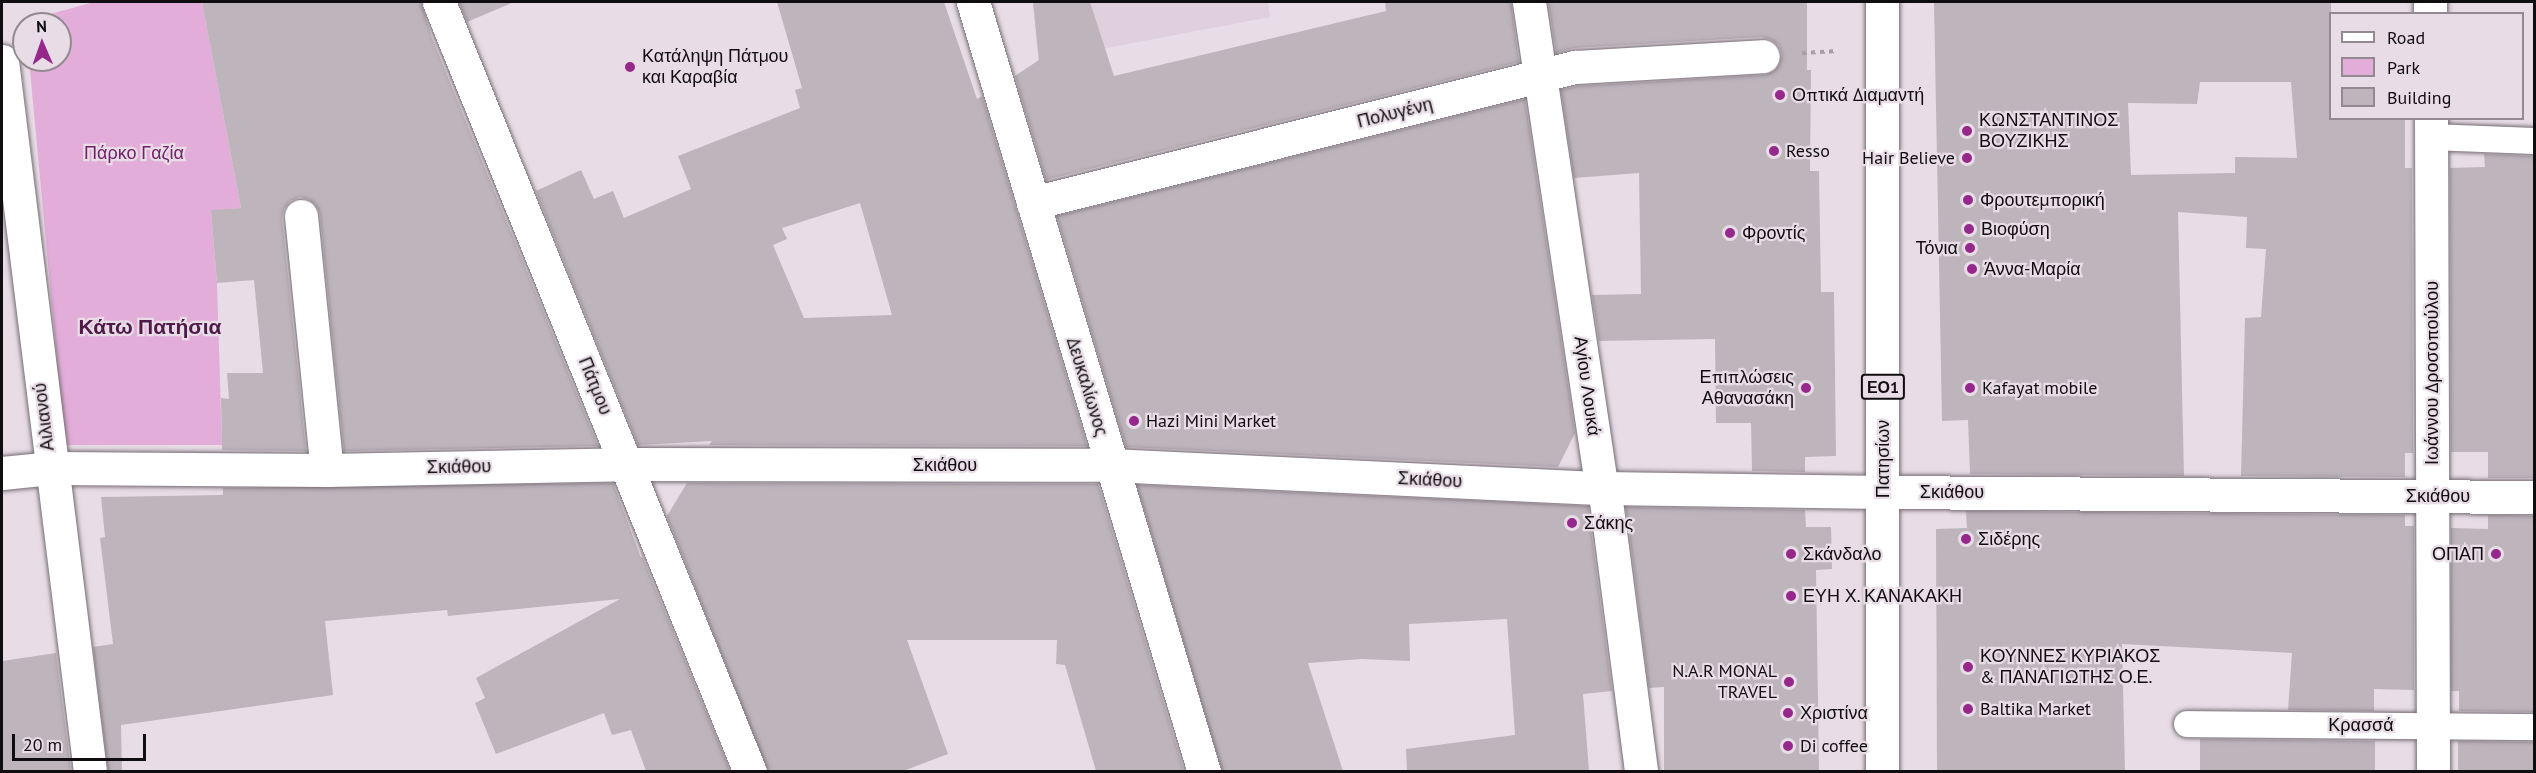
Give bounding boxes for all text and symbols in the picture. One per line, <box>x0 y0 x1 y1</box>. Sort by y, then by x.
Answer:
north arrow <box>12 12 72 72</box>
legend <box>2329 12 2524 120</box>
text: N <box>36 16 47 36</box>
text: Road <box>2387 26 2425 49</box>
place label: Κατάληψη Πάτμου και Καραβία <box>642 46 788 88</box>
text: Park <box>2387 56 2420 79</box>
marker: Κατάληψη Πάτμου και Καραβία <box>623 60 637 74</box>
place label: Οπτικά Διαμαντή <box>1792 84 1924 106</box>
text: Building <box>2387 86 2451 109</box>
marker: Οπτικά Διαμαντή <box>1773 88 1787 102</box>
street label: Πολυγένη <box>1355 93 1435 133</box>
place label: ΚΩΝΣΤΑΝΤΙΝΟΣ ΒΟΥΖΙΚΗΣ <box>1979 110 2118 152</box>
marker: ΚΩΝΣΤΑΝΤΙΝΟΣ ΒΟΥΖΙΚΗΣ <box>1960 124 1974 138</box>
place label: Resso <box>1786 140 1830 162</box>
park label: Πάρκο Γαζία <box>84 142 184 164</box>
marker: Resso <box>1767 144 1781 158</box>
place label: Hair Believe <box>1862 147 1955 169</box>
marker: Hair Believe <box>1960 151 1974 165</box>
place label: Φρουτεμπορική <box>1980 189 2105 211</box>
marker: Φρουτεμπορική <box>1961 193 1975 207</box>
place label: Βιοφύση <box>1981 218 2050 240</box>
place label: Φροντίς <box>1742 222 1805 244</box>
marker: Βιοφύση <box>1962 222 1976 236</box>
marker: Φροντίς <box>1723 226 1737 240</box>
place label: Τόνια <box>1916 237 1958 259</box>
marker: Τόνια <box>1963 241 1977 255</box>
place label: Άννα-Μαρία <box>1984 258 2081 280</box>
marker: Άννα-Μαρία <box>1965 262 1979 276</box>
street label: Ιωάννου Δροσοπούλου <box>2421 281 2443 465</box>
district label: Κάτω Πατήσια <box>79 314 221 340</box>
street label: Δευκαλίωνος <box>1062 335 1112 439</box>
street label: Αγίου Λουκά <box>1569 335 1605 437</box>
street label: Πάτμου <box>574 354 616 418</box>
place label: Επιπλώσεις Αθανασάκη <box>1700 367 1794 410</box>
road number: ΕΟ1 <box>1860 374 1906 400</box>
place label: Kafayat mobile <box>1982 377 2098 399</box>
marker: Επιπλώσεις Αθανασάκη <box>1799 381 1813 395</box>
marker: Kafayat mobile <box>1963 381 1977 395</box>
street label: Αιλιανού <box>29 382 59 452</box>
place label: Hazi Mini Market <box>1146 410 1276 432</box>
marker: Hazi Mini Market <box>1127 414 1141 428</box>
street label: Πατησίων <box>1872 420 1894 498</box>
street label: Σκιάθου <box>913 454 977 476</box>
street label: Σκιάθου <box>427 456 491 478</box>
street label: Σκιάθου <box>1397 468 1463 492</box>
street label: Σκιάθου <box>1920 481 1984 503</box>
street label: Σκιάθου <box>2406 485 2470 507</box>
place label: Σάκης <box>1584 512 1633 534</box>
marker: Σάκης <box>1565 516 1579 530</box>
place label: Σιδέρης <box>1978 528 2040 550</box>
marker: Σιδέρης <box>1959 532 1973 546</box>
place label: Σκάνδαλο <box>1803 543 1881 565</box>
place label: ΟΠΑΠ <box>2432 543 2484 565</box>
marker: Σκάνδαλο <box>1784 547 1798 561</box>
marker: ΟΠΑΠ <box>2489 547 2503 561</box>
place label: ΕΥΗ Χ. ΚΑΝΑΚΑΚΗ <box>1803 585 1964 607</box>
marker: ΕΥΗ Χ. ΚΑΝΑΚΑΚΗ <box>1784 589 1798 603</box>
place label: ΚΟΥΝΝΕΣ ΚΥΡΙΑΚΟΣ & ΠΑΝΑΓΙΩΤΗΣ Ο.Ε. <box>1980 646 2160 688</box>
marker: ΚΟΥΝΝΕΣ ΚΥΡΙΑΚΟΣ & ΠΑΝΑΓΙΩΤΗΣ Ο.Ε. <box>1961 660 1975 674</box>
place label: N.A.R MONAL TRAVEL <box>1672 661 1777 704</box>
marker: N.A.R MONAL TRAVEL <box>1782 675 1796 689</box>
place label: Baltika Market <box>1980 698 2091 720</box>
place label: Χριστίνα <box>1800 702 1868 724</box>
marker: Baltika Market <box>1961 702 1975 716</box>
marker: Χριστίνα <box>1781 706 1795 720</box>
street label: Κρασσά <box>2328 714 2394 736</box>
scale bar <box>15 722 148 760</box>
text: 20 m <box>23 733 62 756</box>
place label: Di coffee <box>1800 735 1868 757</box>
marker: Di coffee <box>1781 739 1795 753</box>

